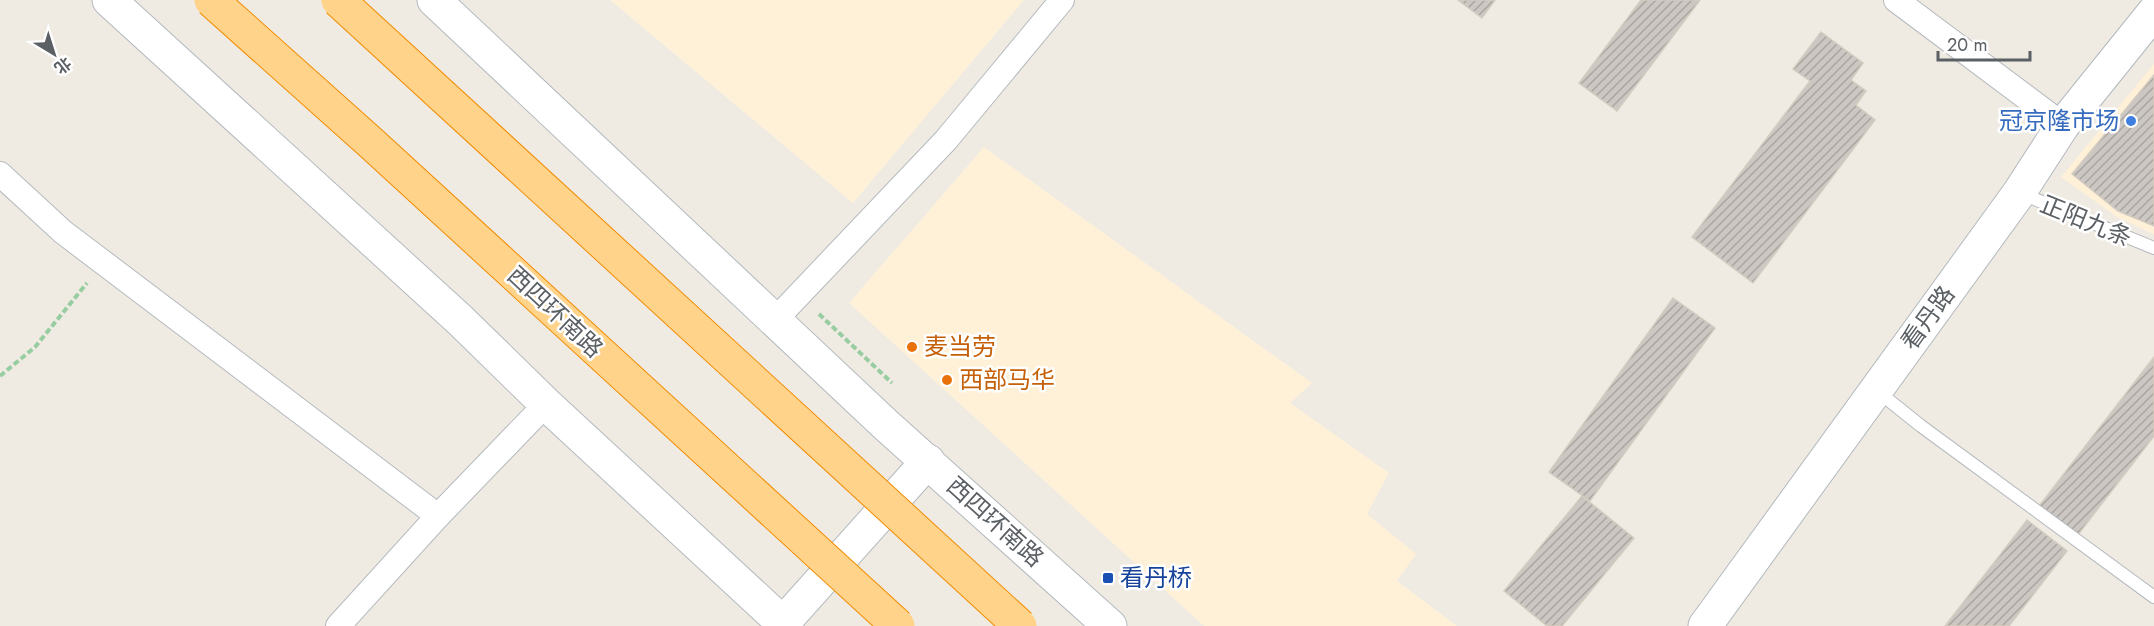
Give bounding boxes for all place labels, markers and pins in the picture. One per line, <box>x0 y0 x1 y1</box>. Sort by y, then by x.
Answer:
place label: 冠京隆市场 <box>1999 103 2119 138</box>
marker: 冠京隆市场 <box>2124 114 2138 128</box>
place label: 麦当劳 <box>924 329 996 364</box>
marker: 麦当劳 <box>905 340 919 354</box>
place label: 西部马华 <box>959 362 1055 397</box>
marker: 西部马华 <box>940 373 954 387</box>
place label: 看丹桥 <box>1120 560 1192 595</box>
marker: 看丹桥 <box>1101 571 1115 585</box>

